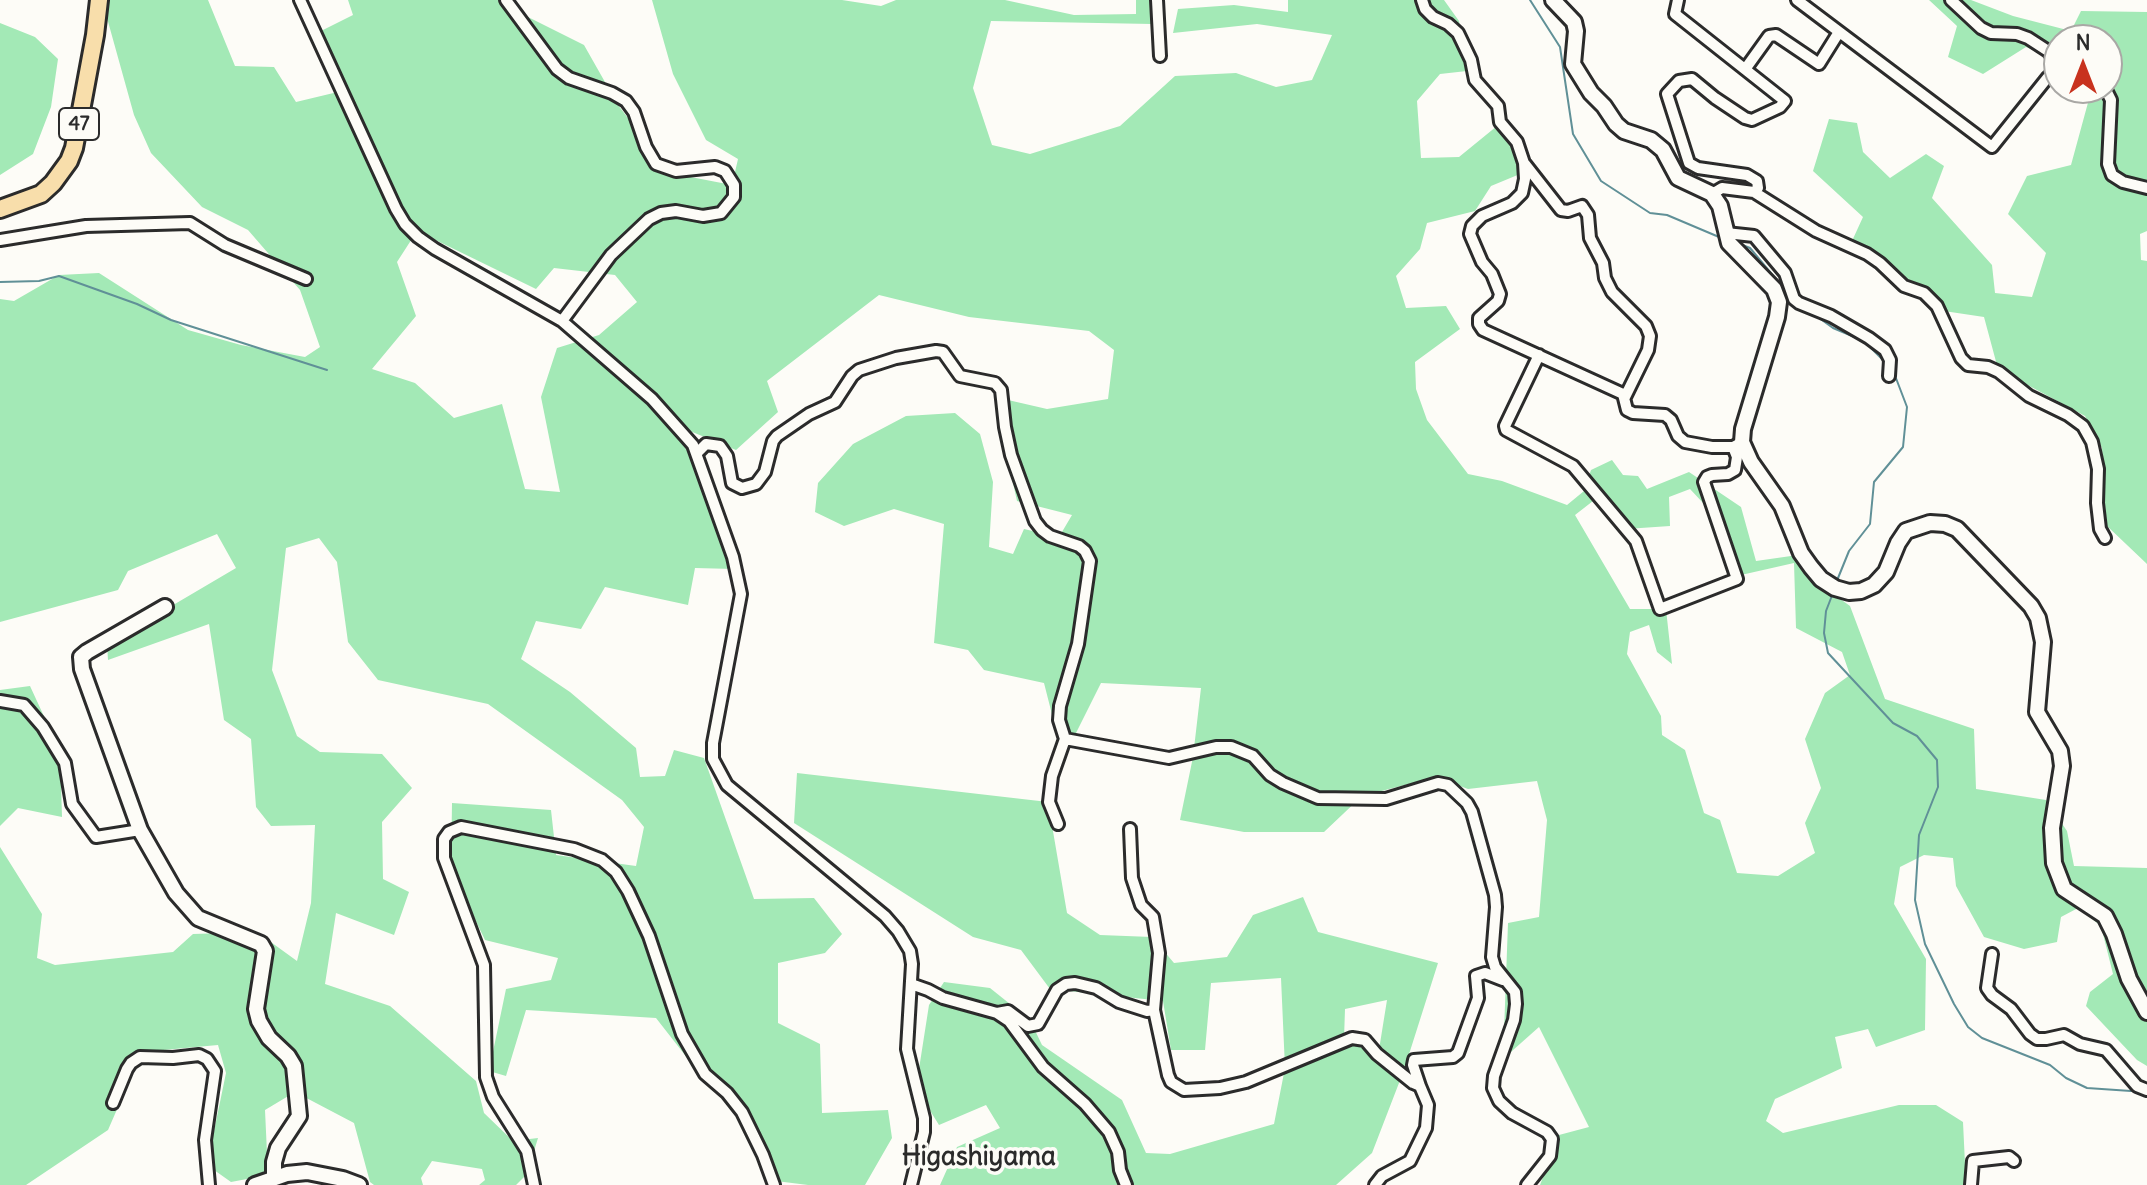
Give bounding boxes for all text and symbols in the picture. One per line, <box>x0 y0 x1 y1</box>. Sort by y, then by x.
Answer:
north arrow <box>2043 24 2123 104</box>
text: N <box>2075 28 2091 56</box>
road number: 47 <box>59 108 99 140</box>
district label: Higashiyama <box>902 1142 1056 1174</box>

